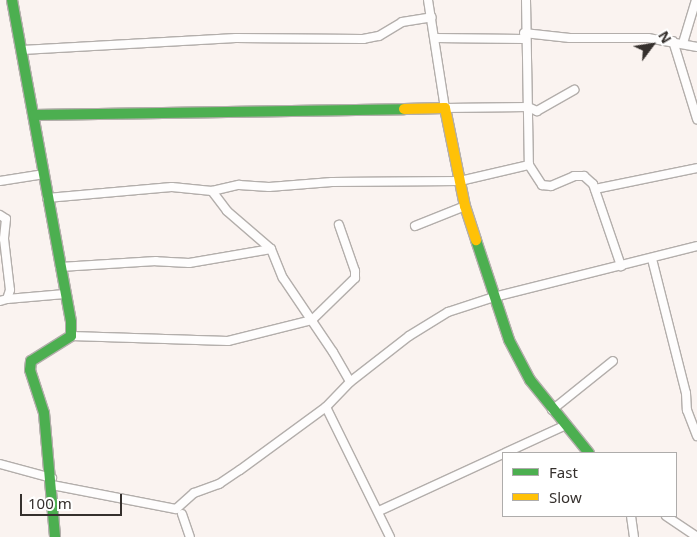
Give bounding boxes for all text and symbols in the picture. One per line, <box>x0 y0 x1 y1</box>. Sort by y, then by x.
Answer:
north arrow <box>627 20 677 70</box>
text: N <box>654 27 676 47</box>
legend <box>502 452 677 517</box>
text: Fast <box>549 462 578 482</box>
scale bar <box>22 484 125 516</box>
text: Slow <box>549 487 582 507</box>
text: 100 m <box>28 493 72 513</box>

